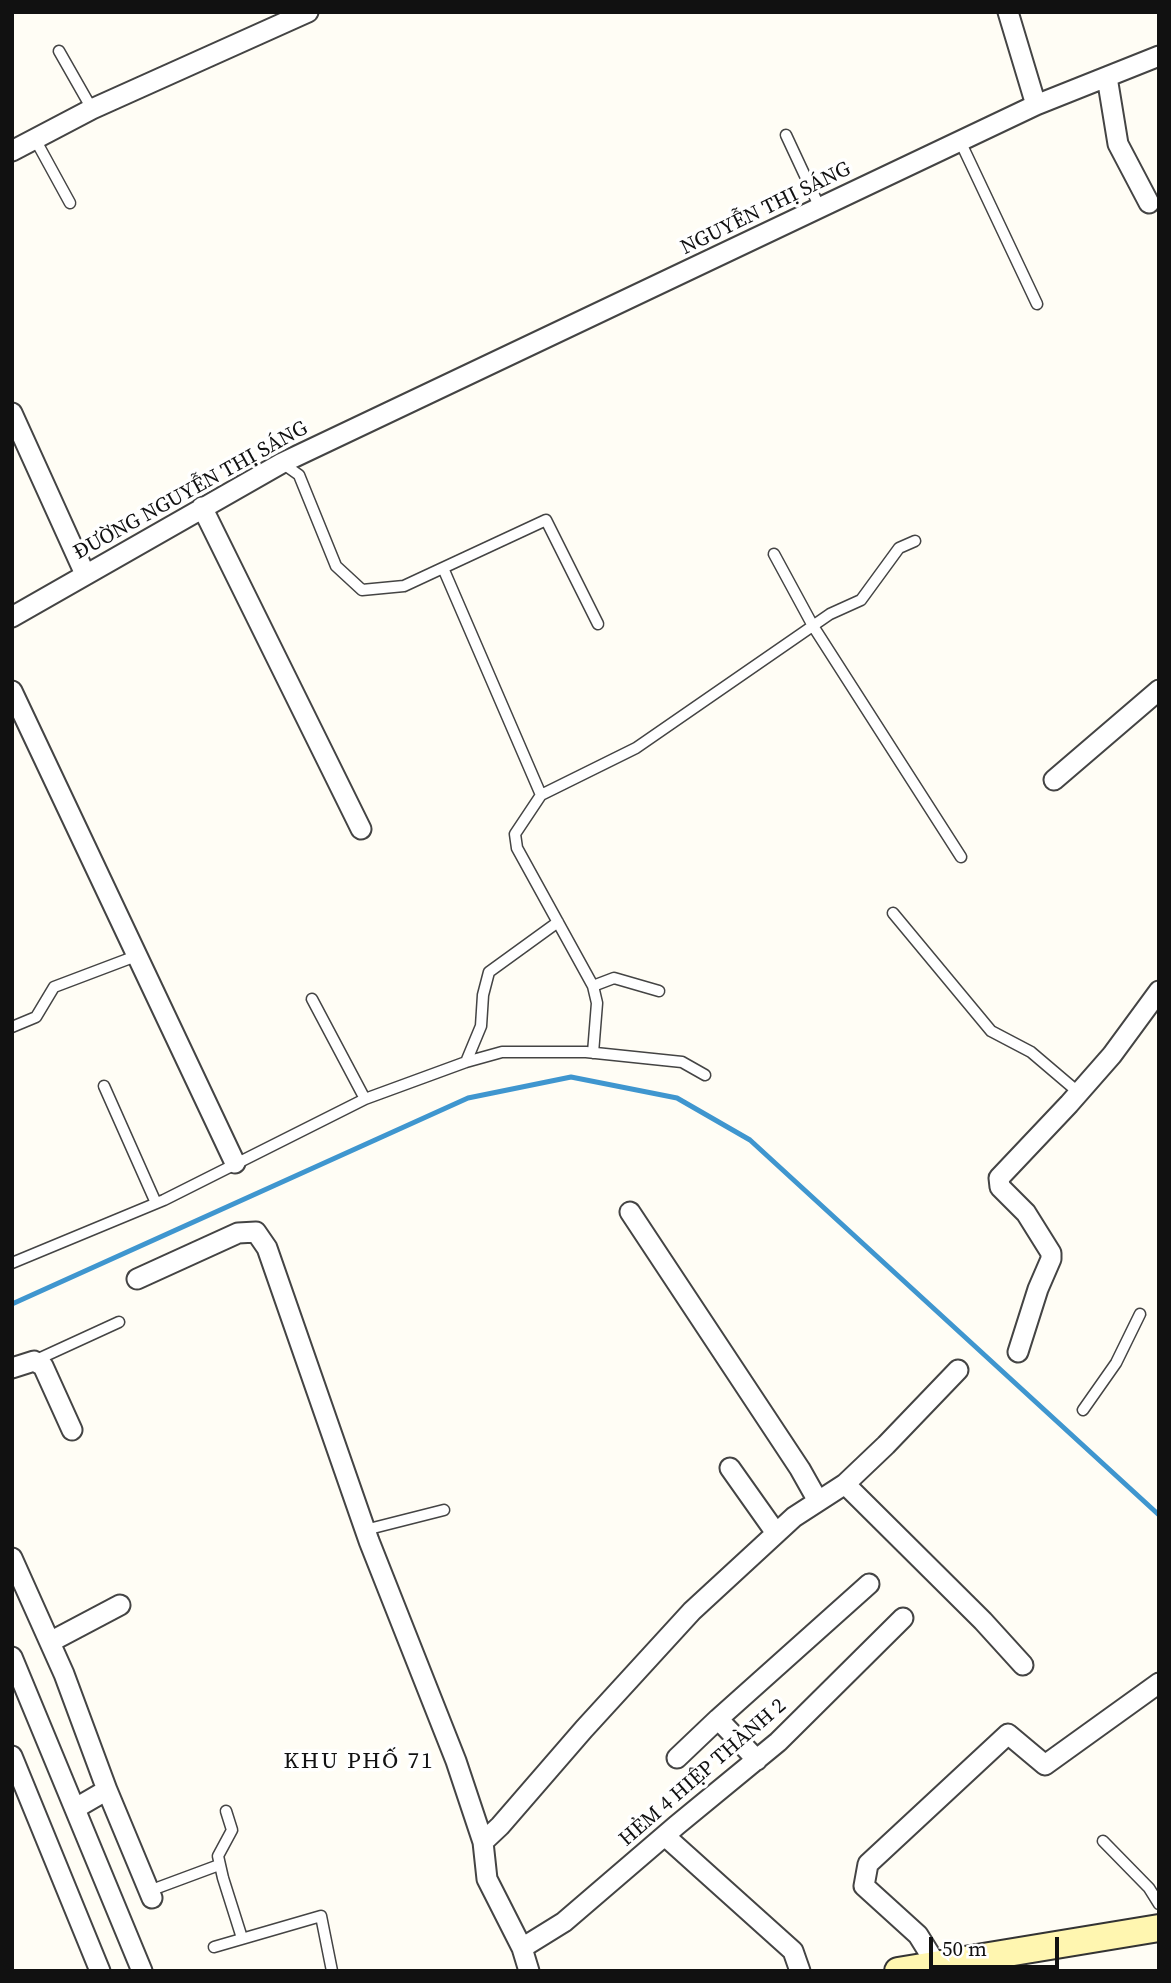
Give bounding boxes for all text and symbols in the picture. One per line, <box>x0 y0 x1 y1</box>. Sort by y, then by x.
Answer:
street label: NGUYỄN THỊ SÁNG <box>677 157 855 261</box>
street label: ĐƯỜNG NGUYỄN THỊ SÁNG <box>70 416 312 566</box>
street label: HẺM 4 HIỆP THÀNH 2 <box>614 1694 792 1852</box>
district label: KHU PHỐ 71 <box>285 1748 433 1776</box>
scale bar <box>933 1924 1062 1968</box>
text: 50 m <box>942 1934 987 1963</box>

